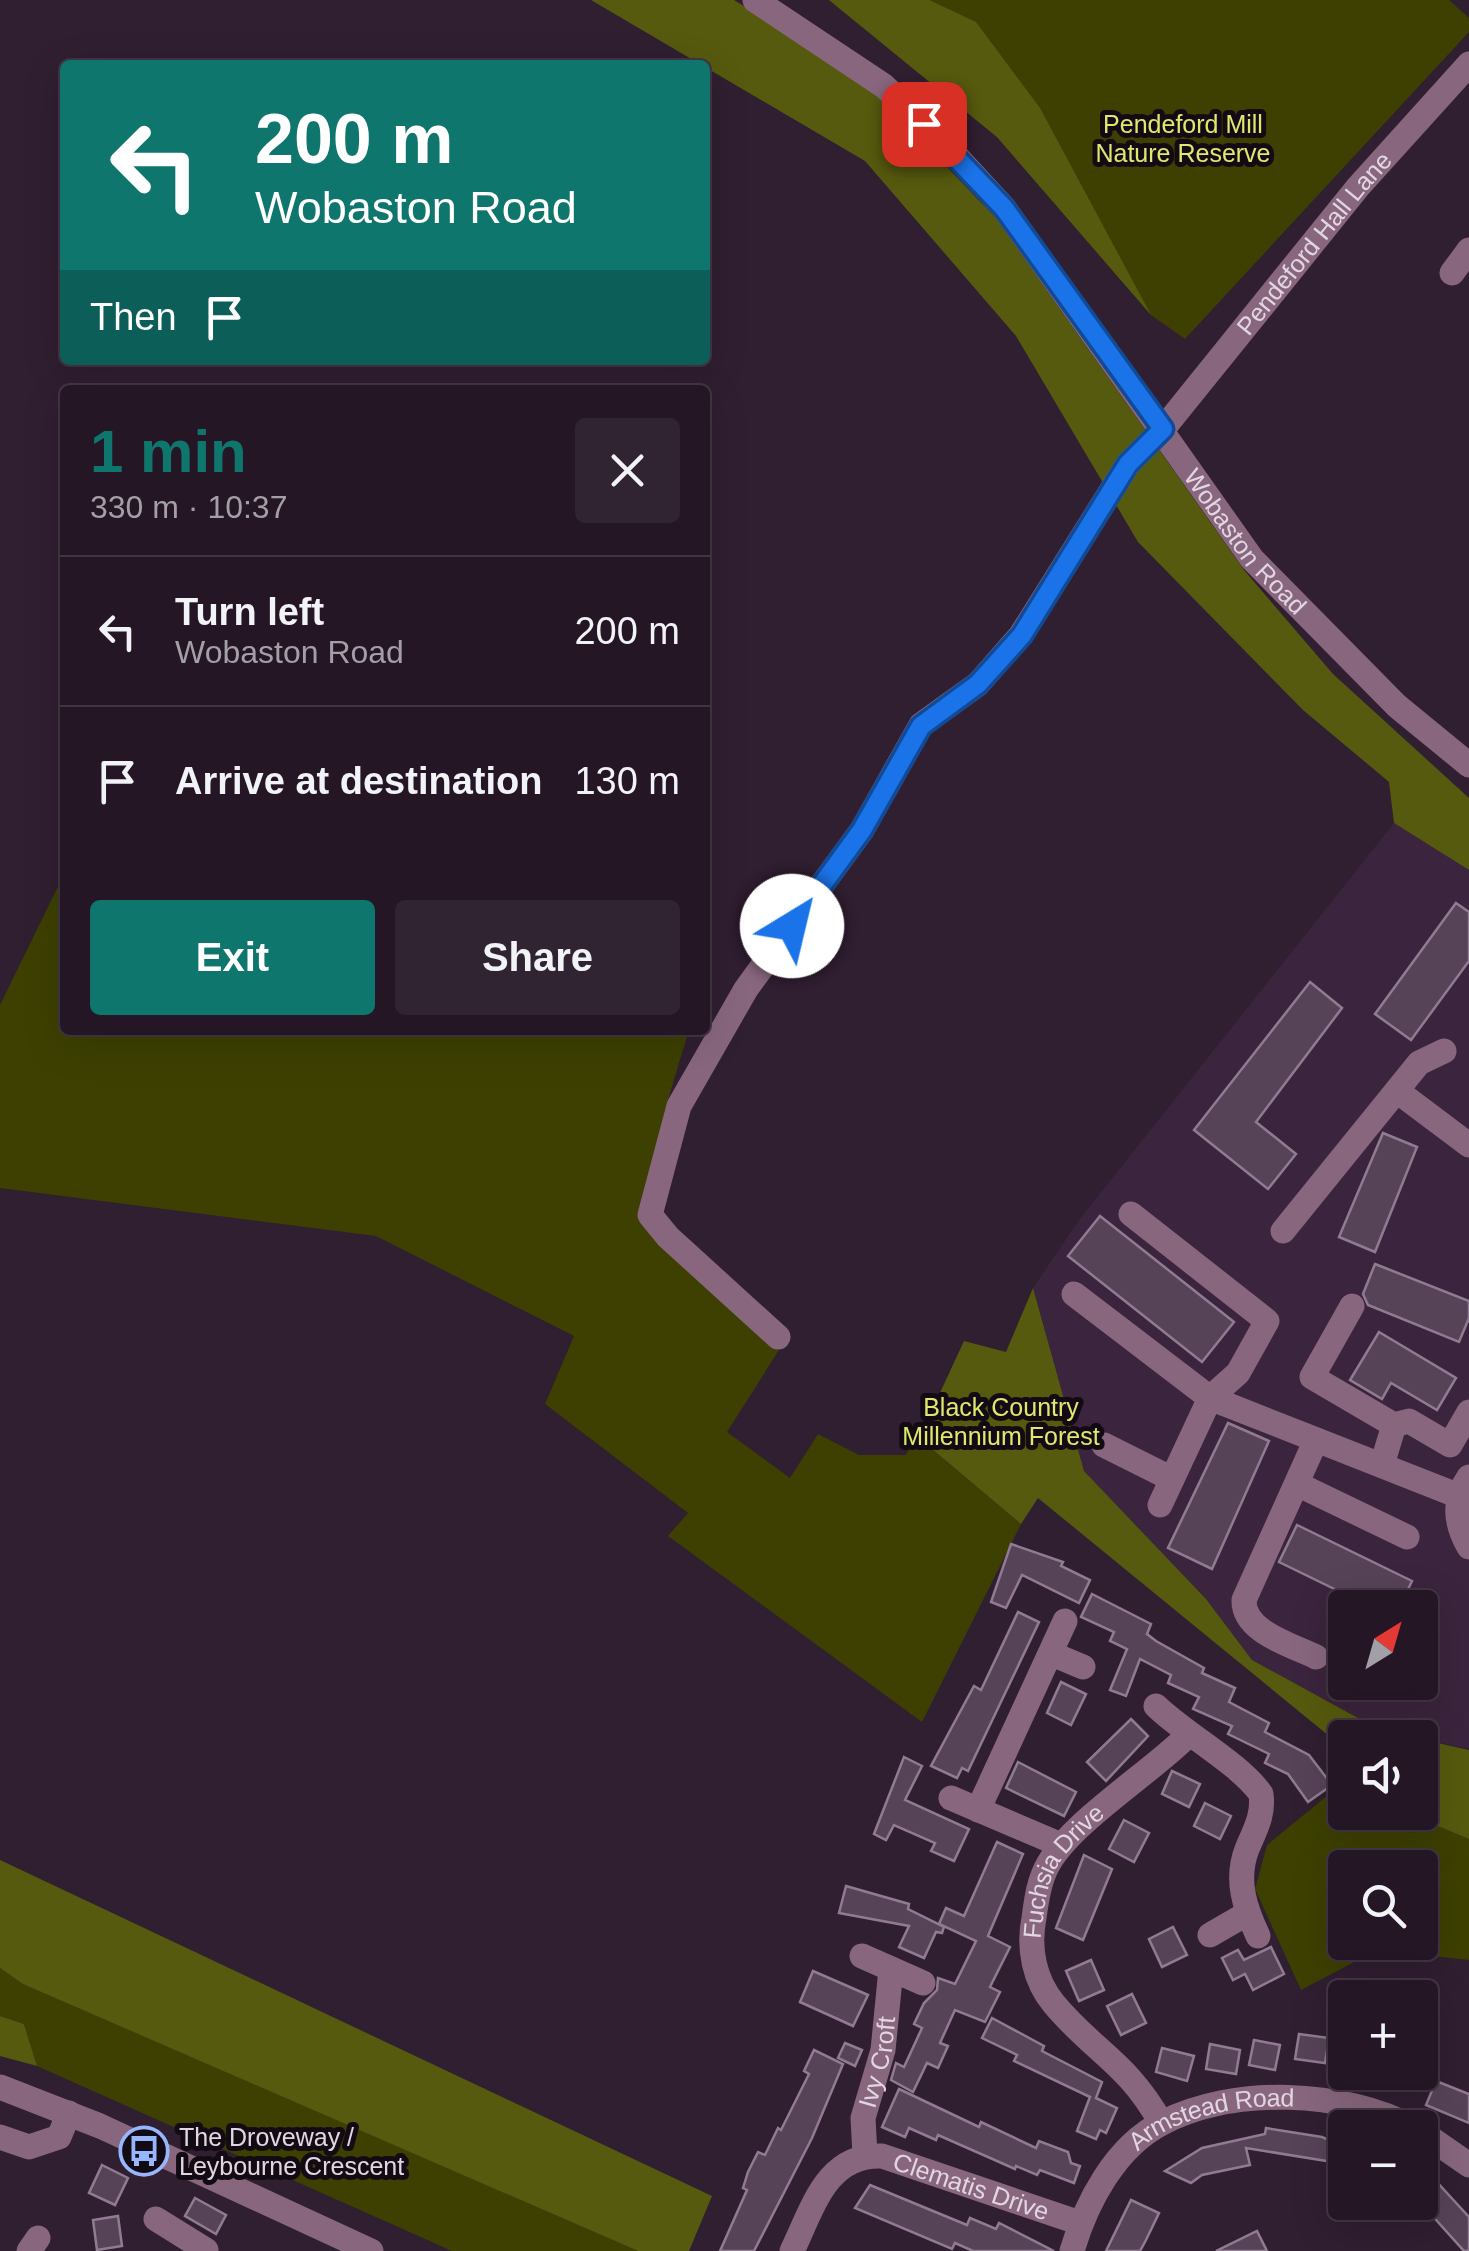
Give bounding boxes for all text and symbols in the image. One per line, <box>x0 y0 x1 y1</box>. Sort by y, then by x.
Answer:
pin <box>882 82 967 167</box>
icon: arrive <box>897 97 952 152</box>
icon: left <box>90 100 220 230</box>
text: 200 m <box>255 100 453 178</box>
park label: Pendeford Mill Nature Reserve <box>1095 110 1271 167</box>
street label: Pendeford Hall Lane <box>1231 146 1397 340</box>
text: Wobaston Road <box>255 182 577 233</box>
icon: arrive <box>197 290 252 345</box>
text: Then <box>90 296 177 338</box>
text: 1 min <box>90 418 247 485</box>
button: close <box>575 418 680 523</box>
street label: Wobaston Road <box>1179 463 1312 620</box>
text: 330 m · 10:37 <box>90 489 287 525</box>
text: Turn left <box>175 591 324 633</box>
icon: left <box>90 604 145 659</box>
text: 200 m <box>574 610 680 652</box>
text: Wobaston Road <box>175 634 404 670</box>
icon: arrive <box>90 754 145 809</box>
text: Arrive at destination <box>175 760 542 802</box>
text: 130 m <box>574 760 680 802</box>
position arrow <box>740 874 844 978</box>
button: Exit <box>90 900 375 1015</box>
button: Share <box>395 900 680 1015</box>
park label: Black Country Millennium Forest <box>902 1393 1100 1450</box>
north arrow <box>1328 1590 1438 1700</box>
map controls <box>1328 1590 1438 2220</box>
button: sound <box>1328 1720 1438 1830</box>
street label: Fuchsia Drive <box>1018 1798 1109 1940</box>
button: search <box>1328 1850 1438 1960</box>
button: + <box>1328 1980 1438 2090</box>
street label: Ivy Croft <box>853 2015 900 2111</box>
street label: Armstead Road <box>1123 2083 1295 2155</box>
button: − <box>1328 2110 1438 2220</box>
place label: The Droveway / Leybourne Crescent <box>179 2123 404 2180</box>
bus stop icon: The Droveway / Leybourne Crescent <box>118 2125 170 2177</box>
street label: Clematis Drive <box>890 2147 1053 2226</box>

